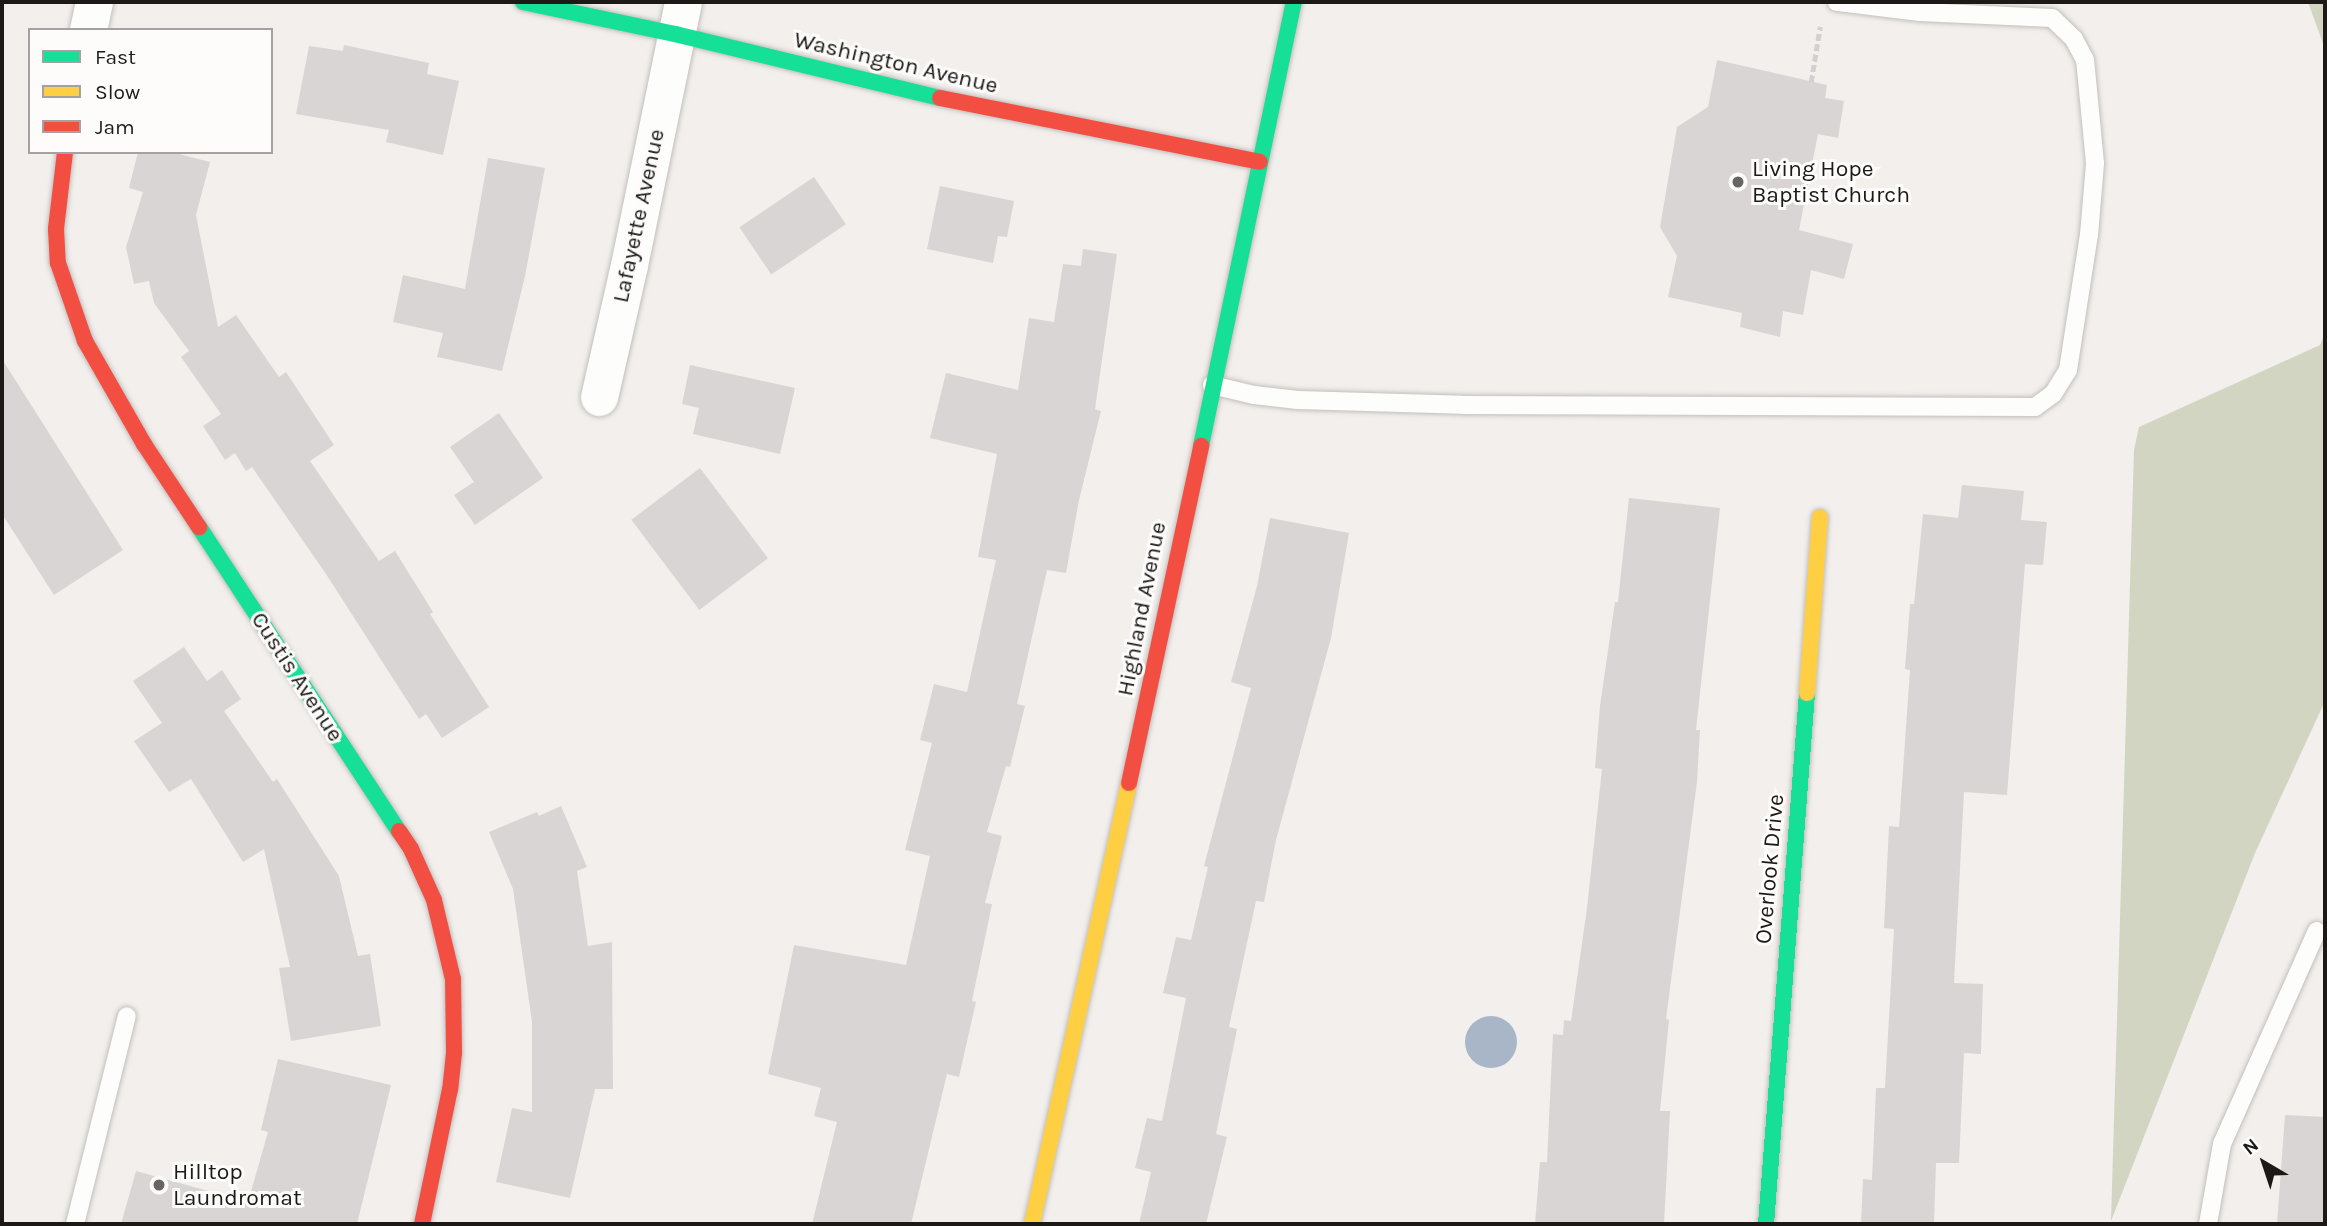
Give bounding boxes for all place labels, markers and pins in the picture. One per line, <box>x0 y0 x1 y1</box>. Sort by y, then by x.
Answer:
place label: Living Hope Baptist Church <box>1752 155 1910 209</box>
marker: Living Hope Baptist Church <box>1730 174 1746 190</box>
place label: Hilltop Laundromat <box>173 1158 302 1212</box>
marker: Hilltop Laundromat <box>151 1177 167 1193</box>

